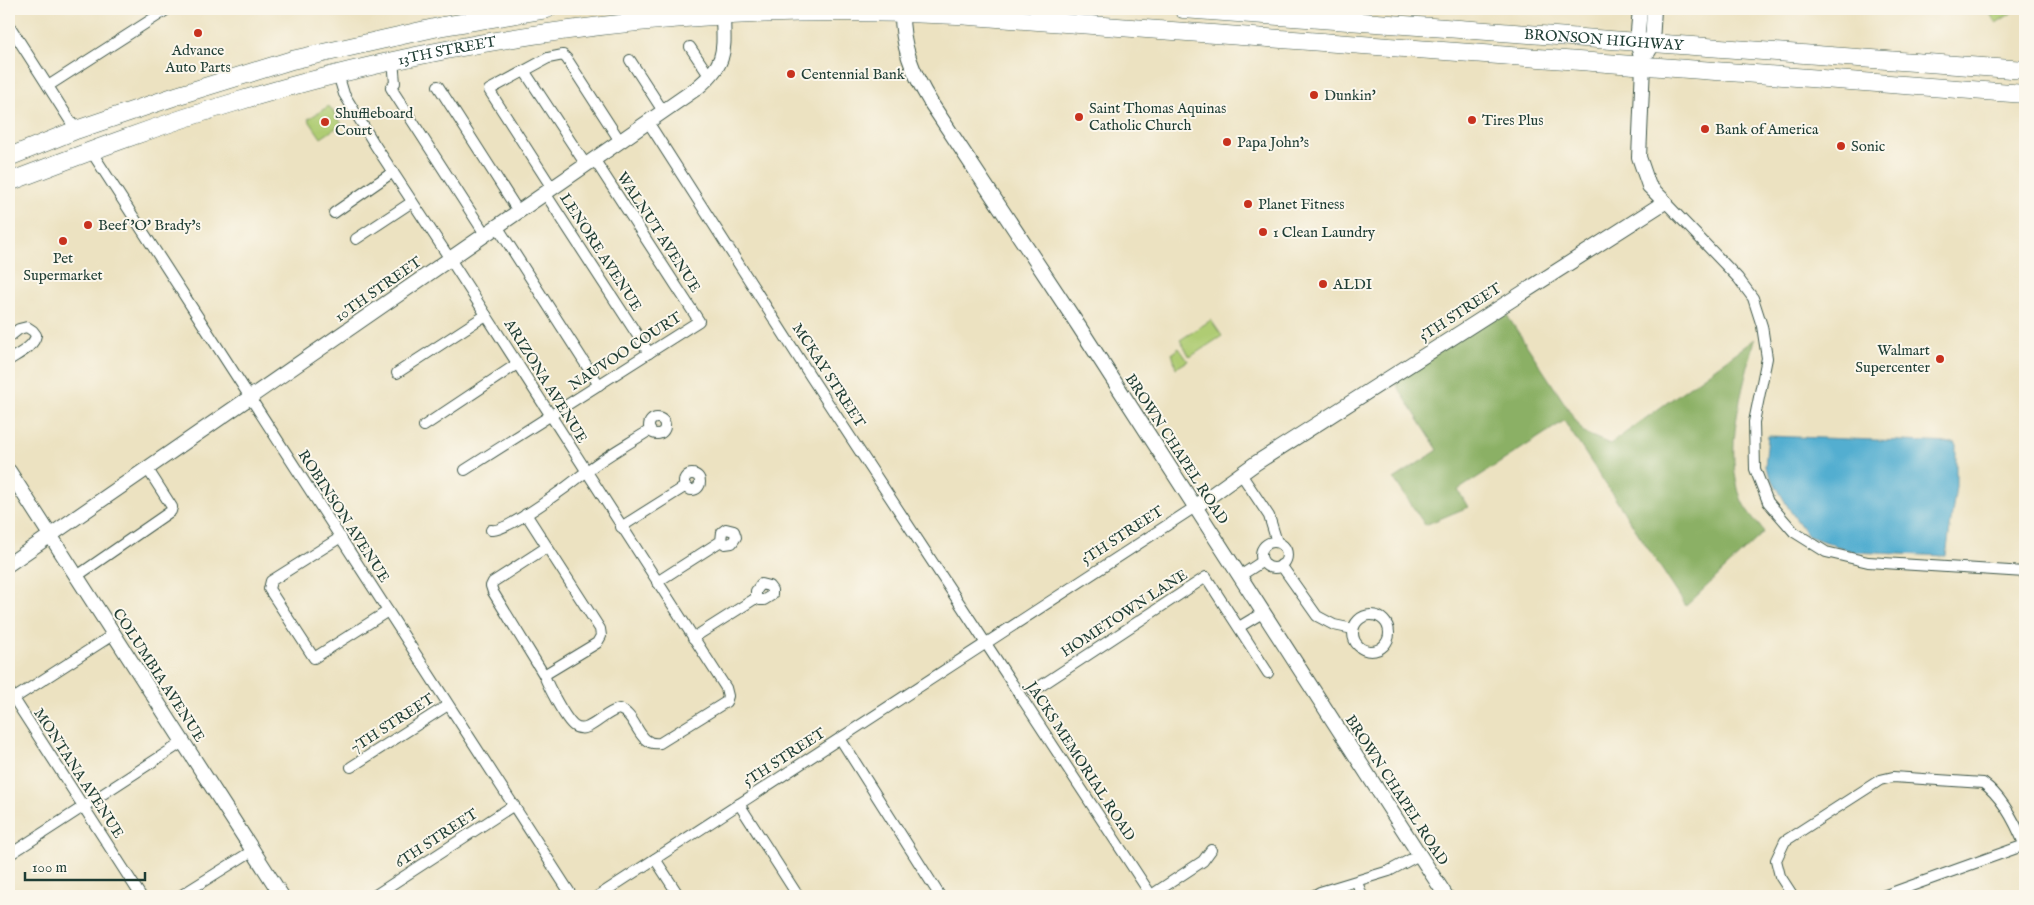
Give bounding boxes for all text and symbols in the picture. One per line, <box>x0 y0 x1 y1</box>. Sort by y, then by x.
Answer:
street label: BRONSON HIGHWAY <box>1523 25 1685 55</box>
marker: Advance Auto Parts <box>192 27 204 39</box>
street label: 13TH STREET <box>396 32 498 70</box>
place label: Advance Auto Parts <box>164 41 231 77</box>
place label: Centennial Bank <box>801 65 906 84</box>
marker: Centennial Bank <box>785 68 797 80</box>
place label: Dunkin' <box>1324 86 1376 105</box>
marker: Dunkin' <box>1308 89 1320 101</box>
place label: Saint Thomas Aquinas Catholic Church <box>1089 99 1226 135</box>
place label: Shuffleboard Court <box>335 104 414 140</box>
marker: Saint Thomas Aquinas Catholic Church <box>1073 111 1085 123</box>
place label: Tires Plus <box>1482 111 1544 130</box>
marker: Tires Plus <box>1466 114 1478 126</box>
marker: Shuffleboard Court <box>319 116 331 128</box>
place label: Bank of America <box>1715 120 1819 139</box>
marker: Bank of America <box>1699 123 1711 135</box>
place label: Papa John's <box>1237 133 1309 152</box>
marker: Papa John's <box>1221 136 1233 148</box>
place label: Sonic <box>1851 137 1885 156</box>
marker: Sonic <box>1835 140 1847 152</box>
street label: WALNUT AVENUE <box>612 168 705 296</box>
street label: LENORE AVENUE <box>555 190 646 315</box>
place label: Planet Fitness <box>1258 195 1345 214</box>
marker: Planet Fitness <box>1242 198 1254 210</box>
place label: Beef 'O' Brady's <box>98 216 201 235</box>
marker: Beef 'O' Brady's <box>82 219 94 231</box>
place label: 1 Clean Laundry <box>1273 223 1376 242</box>
marker: 1 Clean Laundry <box>1257 226 1269 238</box>
marker: Pet Supermarket <box>57 235 69 247</box>
place label: Pet Supermarket <box>23 249 103 285</box>
street label: 10TH STREET <box>331 252 425 326</box>
place label: ALDI <box>1332 275 1373 294</box>
marker: ALDI <box>1317 278 1329 290</box>
street label: 5TH STREET <box>1416 279 1505 346</box>
street label: NAUVOO COURT <box>565 308 685 395</box>
street label: ARIZONA AVENUE <box>499 315 591 447</box>
street label: MCKAY STREET <box>788 320 869 431</box>
place label: Walmart Supercenter <box>1855 341 1930 377</box>
marker: Walmart Supercenter <box>1934 353 1946 365</box>
street label: BROWN CHAPEL ROAD <box>1121 370 1232 528</box>
street label: ROBINSON AVENUE <box>294 446 394 586</box>
street label: 5TH STREET <box>1078 502 1167 569</box>
street label: HOMETOWN LANE <box>1057 565 1191 662</box>
street label: COLUMBIA AVENUE <box>108 605 209 746</box>
street label: JACKS MEMORIAL ROAD <box>1021 676 1139 845</box>
street label: 7TH STREET <box>347 689 438 757</box>
street label: MONTANA AVENUE <box>29 705 128 842</box>
street label: BROWN CHAPEL ROAD <box>1341 711 1452 869</box>
street label: 5TH STREET <box>740 724 829 791</box>
street label: 6TH STREET <box>391 805 481 872</box>
scale bar <box>25 850 145 882</box>
text: 100 m <box>32 858 68 877</box>

